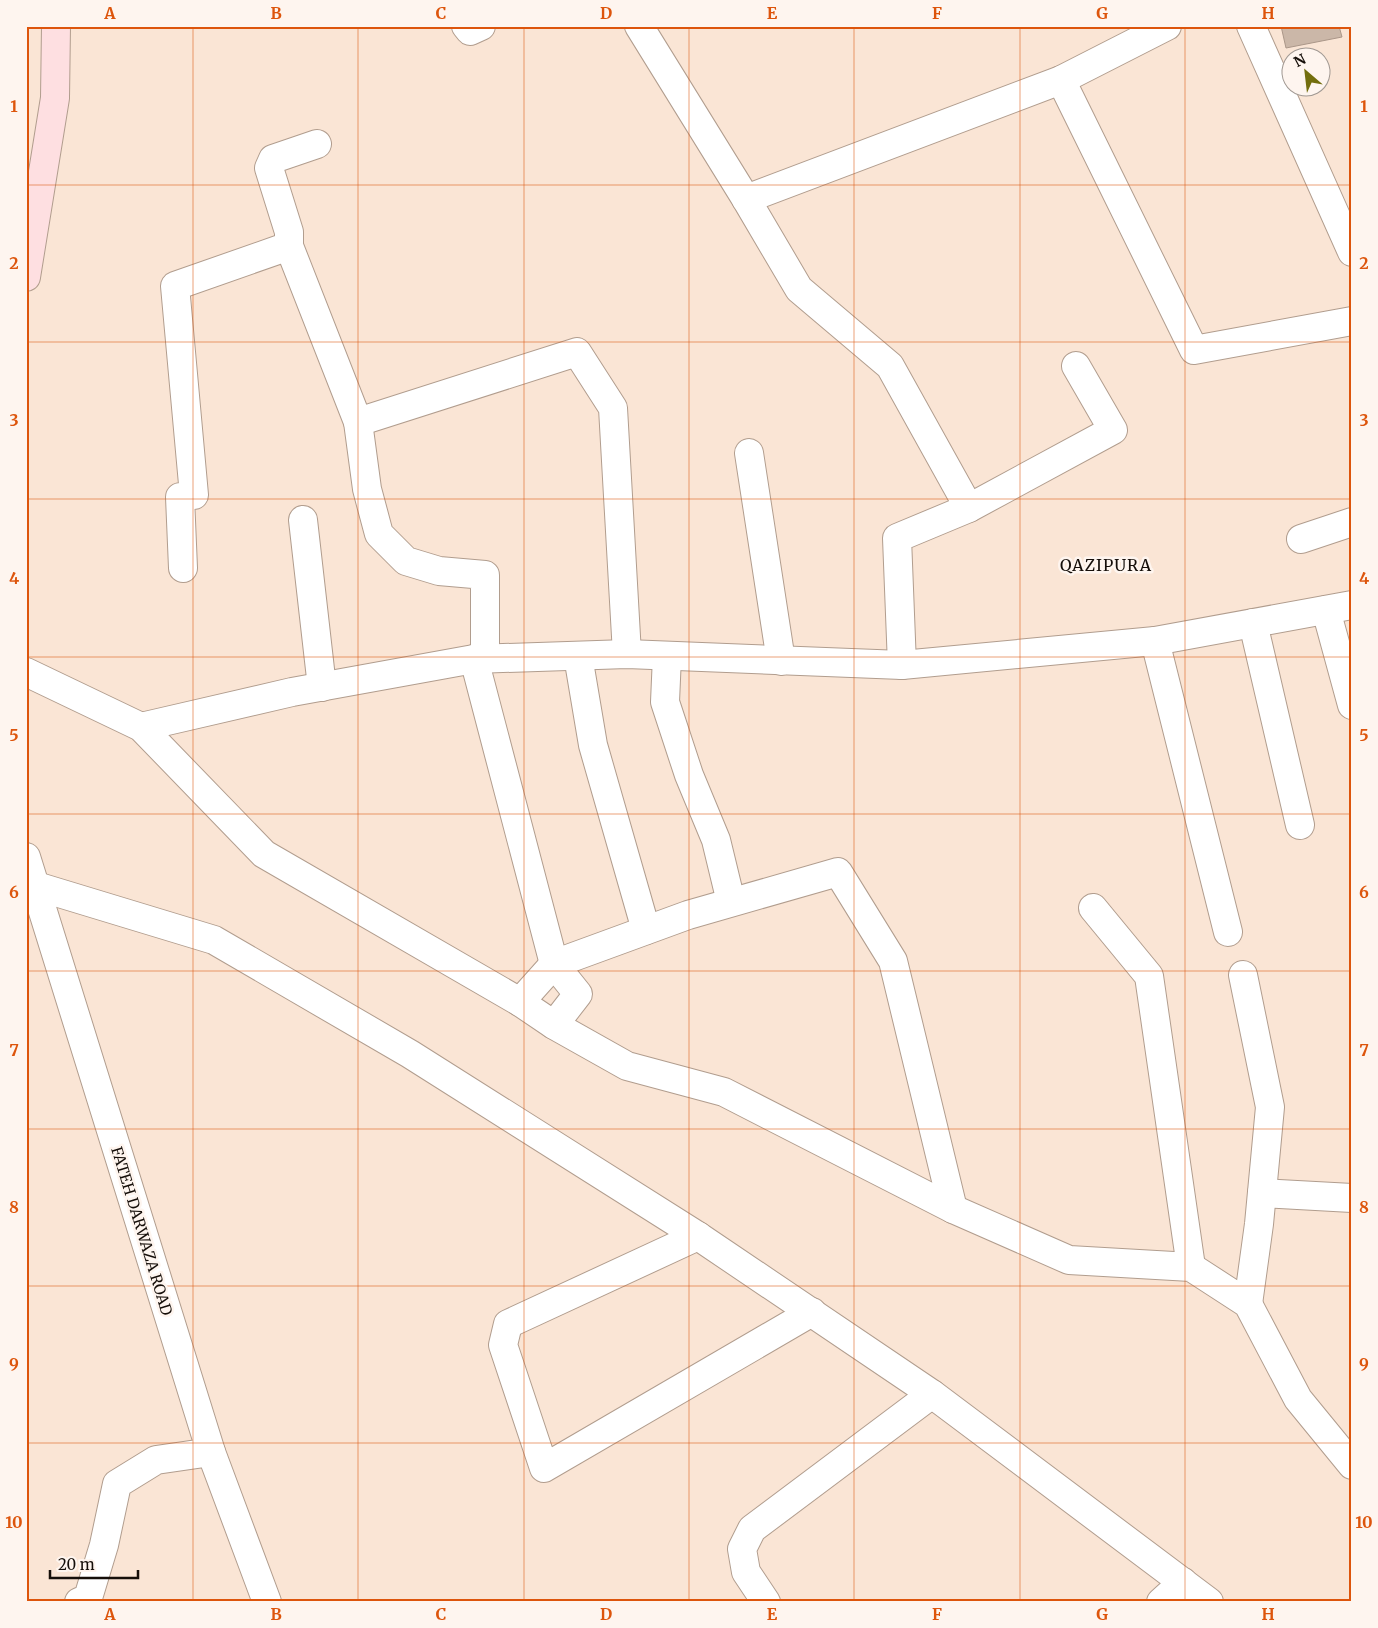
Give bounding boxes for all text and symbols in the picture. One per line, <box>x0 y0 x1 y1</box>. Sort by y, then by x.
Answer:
text: A <box>103 3 116 23</box>
text: B <box>270 3 282 23</box>
text: C <box>436 3 446 23</box>
text: D <box>600 3 612 23</box>
text: E <box>767 3 778 23</box>
text: F <box>932 3 942 23</box>
text: G <box>1096 3 1108 23</box>
text: H <box>1261 3 1275 23</box>
north arrow <box>1280 48 1330 98</box>
text: N <box>1291 50 1309 71</box>
text: 1 <box>10 96 18 116</box>
text: 1 <box>1360 96 1368 116</box>
text: 2 <box>9 253 19 273</box>
text: 2 <box>1359 253 1369 273</box>
text: 3 <box>9 410 19 430</box>
text: 3 <box>1359 410 1369 430</box>
district label: QAZIPURA <box>1060 555 1152 575</box>
text: 4 <box>9 568 19 588</box>
text: 4 <box>1359 568 1369 588</box>
text: 5 <box>9 725 19 745</box>
text: 5 <box>1359 725 1369 745</box>
text: 6 <box>9 882 19 902</box>
text: 6 <box>1359 882 1369 902</box>
text: 7 <box>9 1040 19 1060</box>
text: 7 <box>1359 1040 1369 1060</box>
street label: FATEH DARWAZA ROAD <box>107 1144 177 1318</box>
text: 8 <box>9 1197 19 1217</box>
text: 8 <box>1359 1197 1369 1217</box>
text: 9 <box>9 1354 19 1374</box>
text: 9 <box>1359 1354 1369 1374</box>
text: 10 <box>5 1512 23 1532</box>
text: 10 <box>1355 1512 1373 1532</box>
scale bar <box>50 1548 138 1580</box>
text: 20 m <box>58 1555 95 1574</box>
text: A <box>103 1604 116 1624</box>
text: B <box>270 1604 282 1624</box>
text: C <box>436 1604 446 1624</box>
text: D <box>600 1604 612 1624</box>
text: E <box>767 1604 778 1624</box>
text: F <box>932 1604 942 1624</box>
text: G <box>1096 1604 1108 1624</box>
text: H <box>1261 1604 1275 1624</box>

